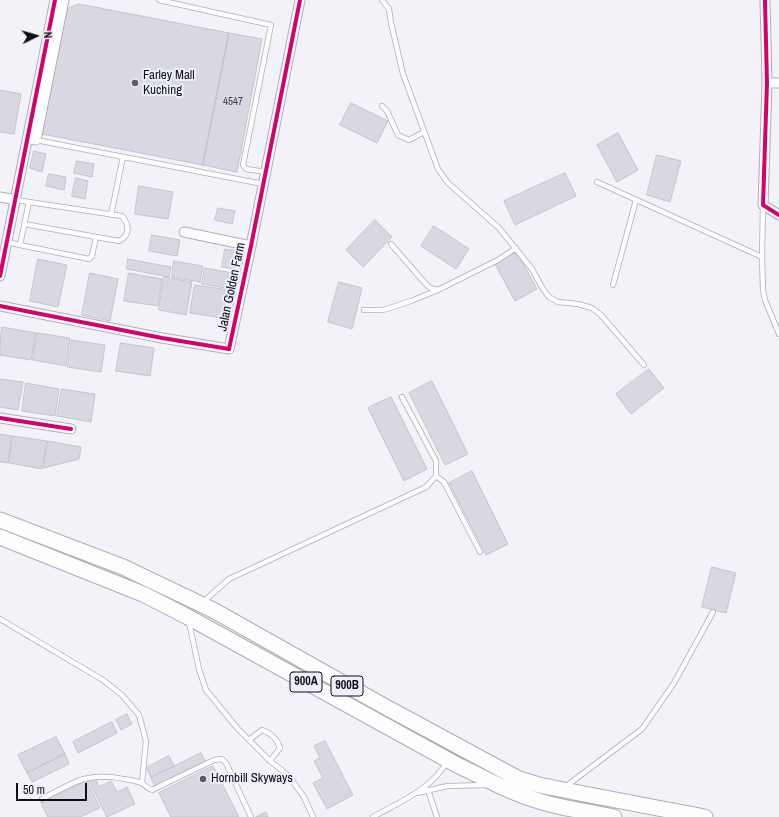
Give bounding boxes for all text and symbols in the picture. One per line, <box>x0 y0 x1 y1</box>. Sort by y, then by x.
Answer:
north arrow <box>16 16 56 56</box>
text: N <box>41 31 55 39</box>
place label: Farley Mall Kuching <box>143 68 195 99</box>
marker: Farley Mall Kuching <box>130 78 140 88</box>
house number: 4547 <box>223 95 243 109</box>
street label: Jalan Golden Farm <box>215 241 249 333</box>
road number: 900A <box>290 672 322 692</box>
road number: 900B <box>331 676 363 696</box>
place label: Hornbill Skyways <box>211 771 293 787</box>
marker: Hornbill Skyways <box>198 774 208 784</box>
scale bar <box>18 775 89 801</box>
text: 50 m <box>23 782 45 798</box>

